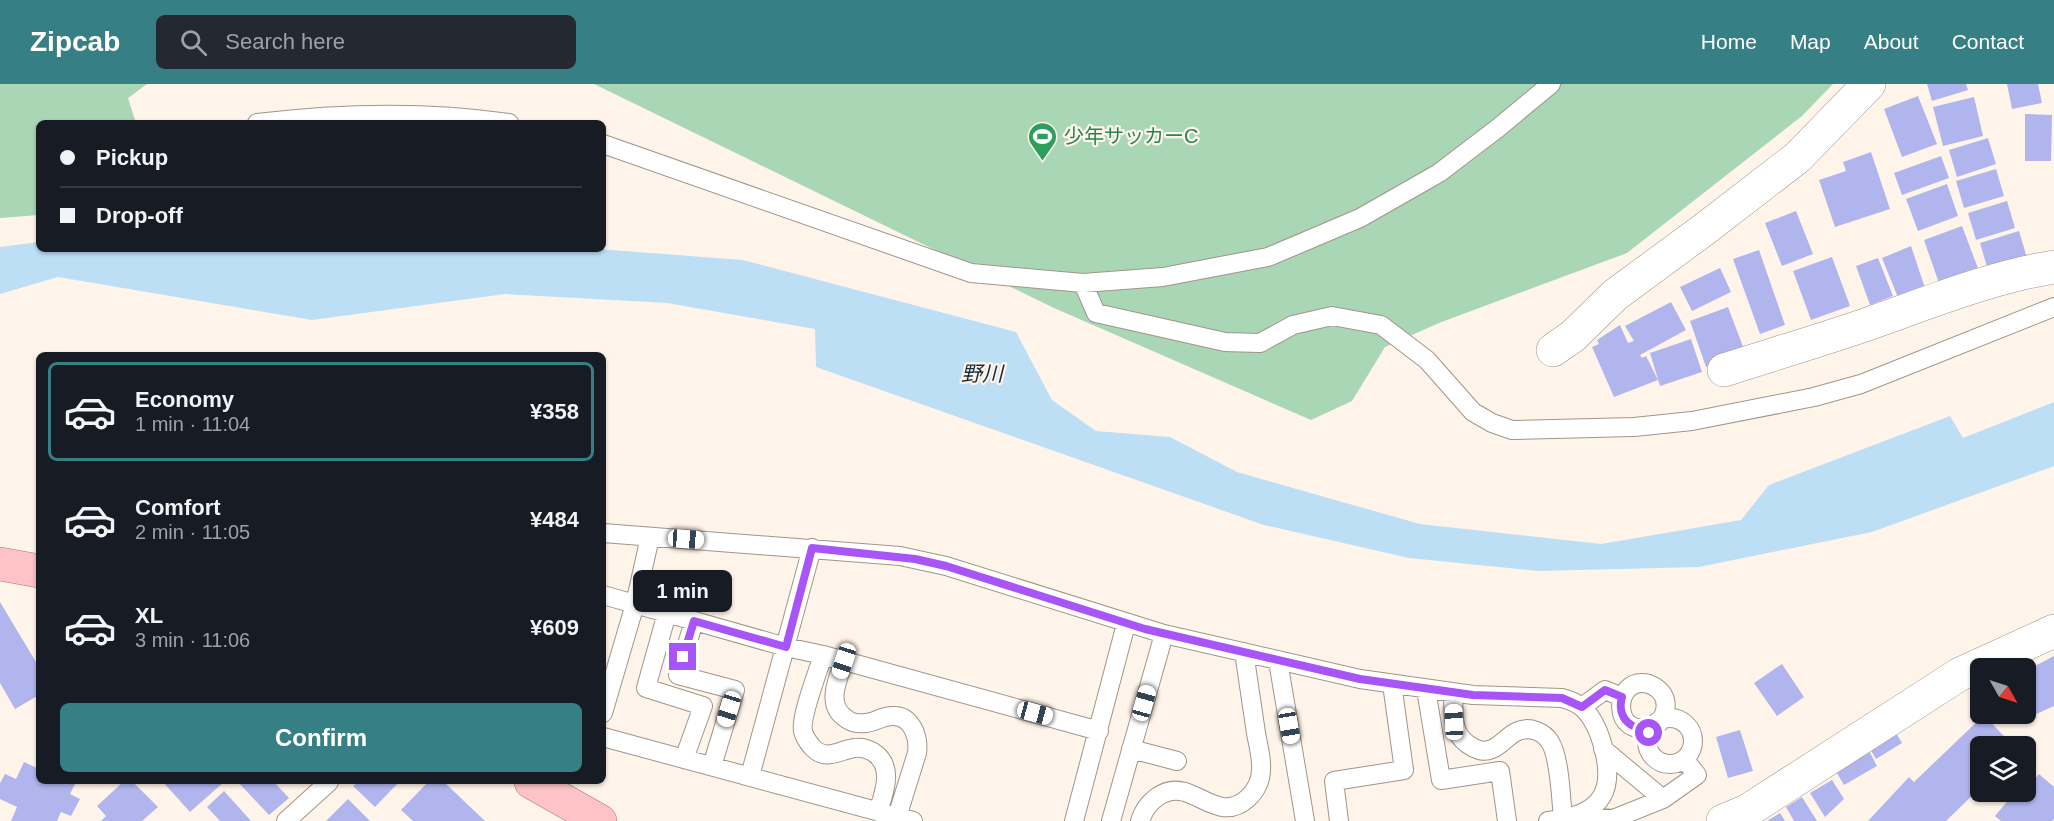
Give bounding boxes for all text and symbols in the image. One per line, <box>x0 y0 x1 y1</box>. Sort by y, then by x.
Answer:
search box <box>156 15 576 69</box>
text: Zipcab <box>30 26 120 57</box>
icon: search <box>177 26 210 59</box>
text: Search here <box>225 29 345 54</box>
text: Home <box>1701 30 1757 53</box>
text: Map <box>1790 30 1831 53</box>
text: About <box>1864 30 1919 53</box>
text: Contact <box>1952 30 2024 53</box>
sports icon: 少年サッカーC <box>1027 120 1059 162</box>
place label: 少年サッカーC <box>1064 125 1198 147</box>
text: Pickup <box>96 145 168 170</box>
text: Drop-off <box>96 203 183 228</box>
water label: 野川 <box>961 362 1005 385</box>
icon: car <box>63 385 117 439</box>
text: Economy <box>135 387 234 412</box>
text: ¥358 <box>530 399 579 424</box>
text: 1 min · 11:04 <box>135 413 250 435</box>
icon: car <box>63 493 117 547</box>
text: Comfort <box>135 495 221 520</box>
text: ¥484 <box>530 507 579 532</box>
text: 2 min · 11:05 <box>135 521 250 543</box>
car <box>667 529 705 549</box>
callout: 1 min <box>634 570 732 612</box>
text: 1 min <box>656 580 709 602</box>
icon: car <box>63 601 117 655</box>
text: XL <box>135 603 163 628</box>
text: ¥609 <box>530 615 579 640</box>
text: 3 min · 11:06 <box>135 629 250 651</box>
car <box>830 641 858 681</box>
route end <box>669 643 696 670</box>
north arrow <box>1970 658 2036 724</box>
map controls <box>1970 658 2036 802</box>
car <box>1130 683 1158 723</box>
car <box>715 689 743 729</box>
car <box>1015 700 1055 726</box>
button: Confirm <box>60 703 582 772</box>
car <box>1444 704 1464 740</box>
car <box>1277 707 1301 745</box>
route start <box>1635 719 1662 746</box>
button: layers <box>1970 736 2036 802</box>

